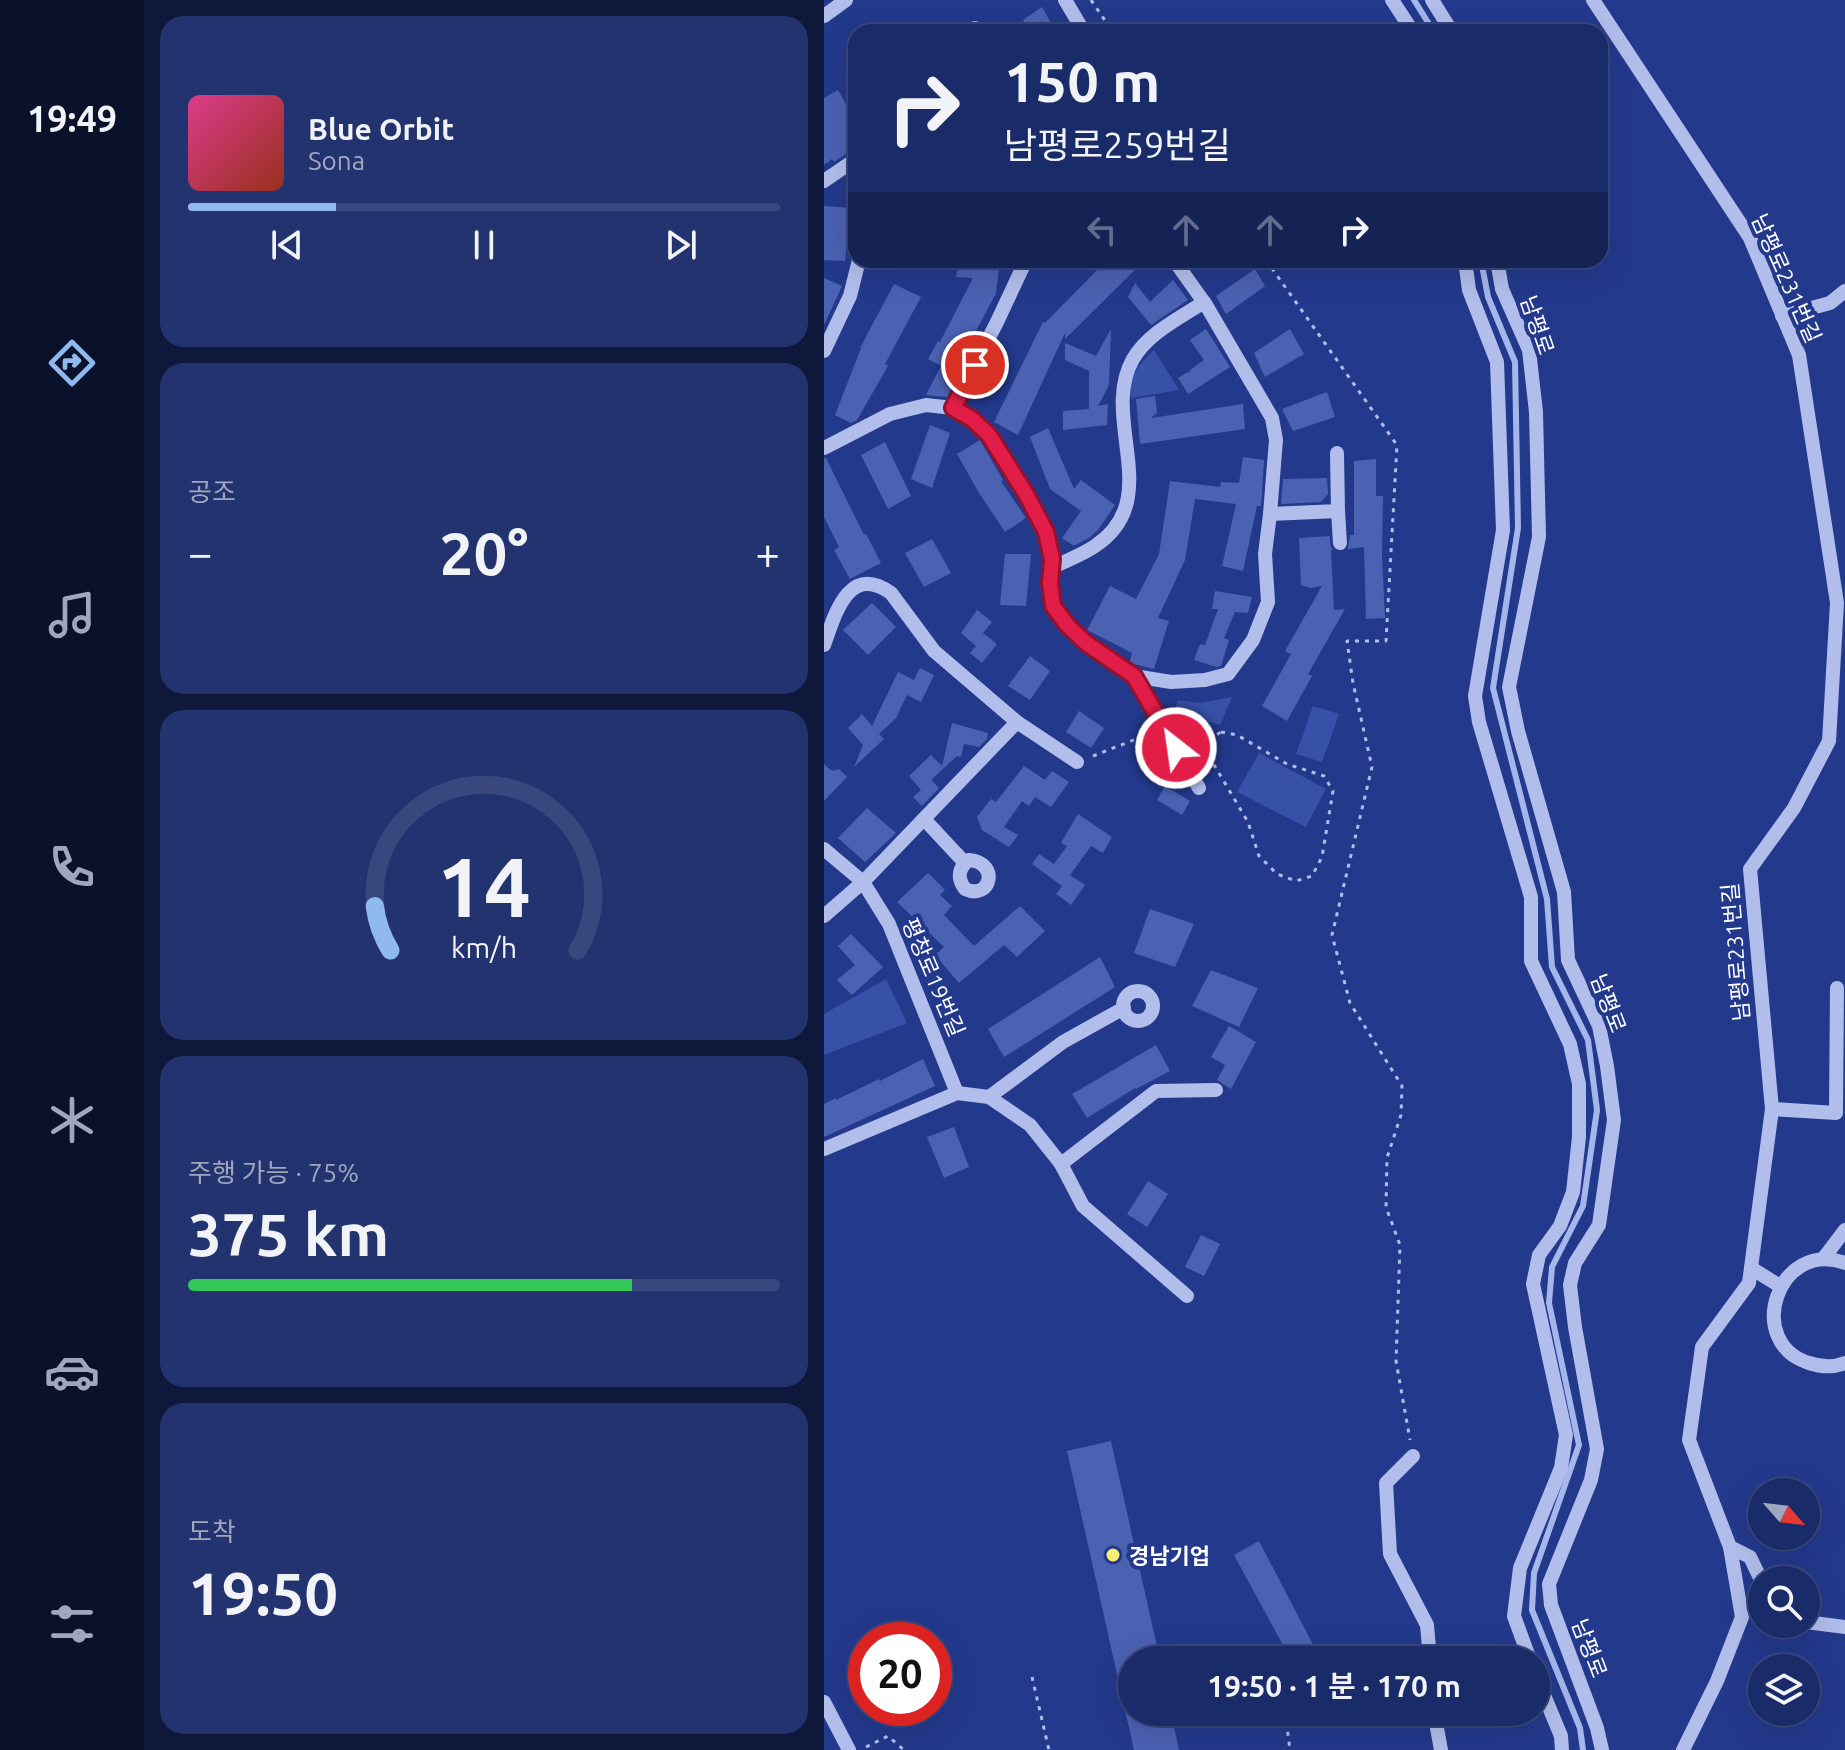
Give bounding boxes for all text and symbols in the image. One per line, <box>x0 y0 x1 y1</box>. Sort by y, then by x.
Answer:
text: 150 m <box>1004 50 1160 113</box>
icon: right <box>872 56 976 160</box>
text: 19:49 <box>27 98 117 139</box>
text: Blue Orbit <box>308 112 454 146</box>
text: 남평로259번길 <box>1004 124 1231 165</box>
text: Sona <box>308 146 365 175</box>
icon: left <box>1080 208 1124 252</box>
icon: ahead <box>1164 208 1208 252</box>
icon: ahead <box>1248 208 1292 252</box>
icon: right <box>1332 208 1376 252</box>
street label: 남평로231번길 <box>1747 210 1827 346</box>
icon: previous <box>265 223 309 267</box>
icon: pause <box>462 223 506 267</box>
icon: next <box>659 223 703 267</box>
street label: 남평로 <box>1516 292 1560 358</box>
pin <box>941 331 1009 399</box>
icon: directions <box>44 335 100 391</box>
icon: arrive <box>953 343 997 387</box>
text: 공조 <box>188 477 236 506</box>
text: 20° <box>440 519 528 586</box>
text: − <box>188 528 213 577</box>
text: + <box>755 528 780 577</box>
icon: music <box>44 587 100 643</box>
position arrow <box>1134 706 1218 790</box>
icon: phone <box>44 839 100 895</box>
text: 14 <box>437 839 531 933</box>
street label: 남평로231번길 <box>1717 882 1753 1022</box>
street label: 평창로19번길 <box>898 914 970 1040</box>
text: km/h <box>451 931 517 963</box>
street label: 남평로 <box>1586 970 1632 1036</box>
icon: climate <box>44 1092 100 1148</box>
text: 주행 가능 · 75% <box>188 1158 359 1187</box>
text: 375 km <box>188 1200 389 1267</box>
icon: car <box>44 1344 100 1400</box>
north arrow <box>1748 1478 1820 1550</box>
map controls <box>1748 1478 1820 1726</box>
text: 도착 <box>188 1517 236 1546</box>
place label: 경남기업 <box>1129 1543 1210 1568</box>
marker: 경남기업 <box>1104 1546 1122 1564</box>
text: 19:50 <box>188 1559 338 1626</box>
button: search <box>1748 1566 1820 1638</box>
icon: filters <box>44 1596 100 1652</box>
street label: 남평로 <box>1567 1615 1613 1681</box>
speed limit sign: 20 <box>848 1622 952 1726</box>
button: layers <box>1748 1654 1820 1726</box>
text: 19:50 · 1 분 · 170 m <box>1207 1669 1461 1703</box>

